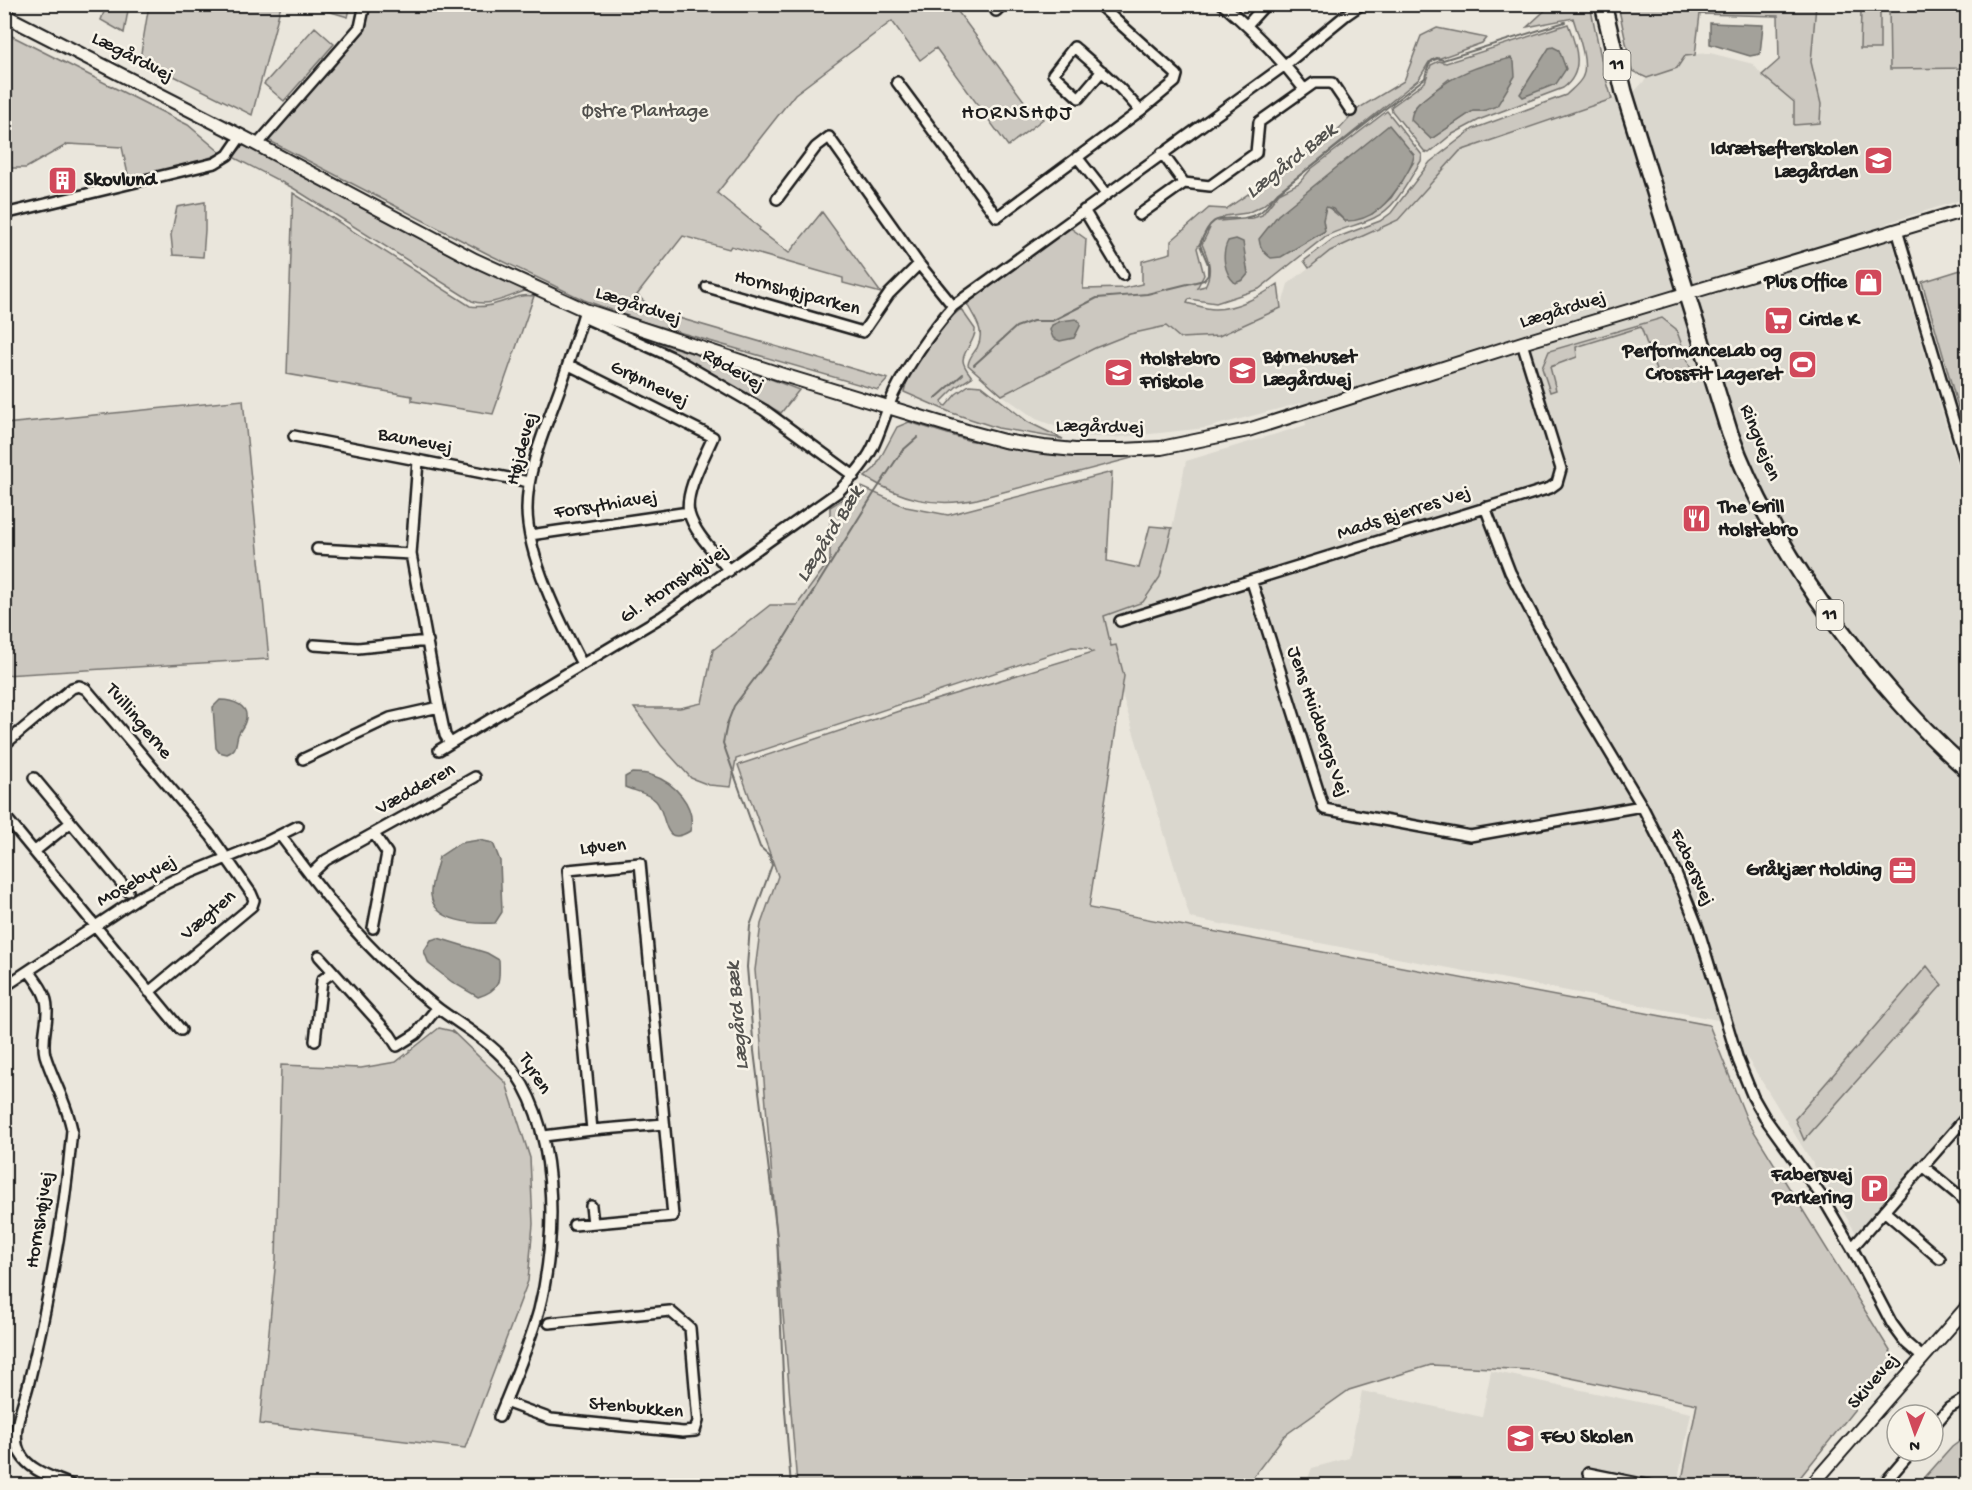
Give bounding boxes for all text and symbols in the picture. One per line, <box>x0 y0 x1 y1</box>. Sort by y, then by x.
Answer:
street label: Lægårdvej <box>87 27 177 88</box>
road number: 11 <box>1604 50 1630 80</box>
park label: Østre Plantage <box>582 101 709 124</box>
district label: HORNSHØJ <box>961 101 1073 127</box>
water label: Lægård Bæk <box>1242 117 1345 205</box>
place label: Idrætsefterskolen Lægården <box>1711 139 1858 185</box>
school or university icon: Idrætsefterskolen Lægården <box>1863 145 1895 177</box>
building icon: Skovlund <box>47 165 79 197</box>
place label: Skovlund <box>84 170 159 193</box>
street label: Hornshøjparken <box>732 266 863 322</box>
shop icon: Plus Office <box>1852 267 1884 299</box>
place label: Plus Office <box>1763 271 1848 295</box>
street label: Lægårdvej <box>592 281 684 332</box>
street label: Lægårdvej <box>1517 286 1609 335</box>
supermarket icon: Circle K <box>1762 305 1794 337</box>
place label: Circle K <box>1798 310 1862 333</box>
place label: PerformanceLab og CrossFit Lageret <box>1622 341 1784 387</box>
street label: Rødevej <box>698 344 768 398</box>
place label: Børnehuset Lægårdvej <box>1262 347 1358 393</box>
sports icon: PerformanceLab og CrossFit Lageret <box>1787 348 1819 380</box>
place label: Holstebro Friskole <box>1139 349 1221 395</box>
school or university icon: Børnehuset Lægårdvej <box>1226 354 1258 386</box>
street label: Grønnevej <box>606 356 692 414</box>
school or university icon: Holstebro Friskole <box>1103 356 1135 388</box>
street label: Ringvejen <box>1733 401 1785 485</box>
street label: Højdevej <box>502 410 544 488</box>
street label: Lægårdvej <box>1055 415 1145 440</box>
street label: Baunevej <box>375 423 454 460</box>
water label: Lægård Bæk <box>792 480 872 588</box>
street label: Mads Bjerres Vej <box>1334 482 1474 546</box>
street label: Forsythiavej <box>552 486 659 526</box>
place label: The Grill Holstebro <box>1716 497 1799 543</box>
restaurant icon: The Grill Holstebro <box>1681 503 1713 535</box>
street label: Gl. Hornshøjvej <box>616 540 734 630</box>
road number: 11 <box>1816 600 1844 630</box>
street label: Jens Hvidbergs Vej <box>1280 644 1354 800</box>
street label: Tvillingerne <box>99 679 177 765</box>
street label: Vædderen <box>371 759 460 822</box>
street label: Fabersvej <box>1663 825 1719 910</box>
street label: Løven <box>579 834 628 861</box>
street label: Mosebyvej <box>93 851 181 913</box>
office icon: Gråkjær Holding <box>1887 855 1919 887</box>
place label: Gråkjær Holding <box>1746 859 1882 883</box>
street label: Vægten <box>176 885 242 947</box>
water label: Lægård Bæk <box>722 958 756 1071</box>
street label: Tyren <box>512 1048 556 1099</box>
place label: Fabersvej Parkering <box>1770 1165 1853 1211</box>
street label: Hornshøjvej <box>22 1170 60 1270</box>
parking icon: Fabersvej Parkering <box>1858 1172 1890 1204</box>
street label: Skivevej <box>1843 1349 1905 1415</box>
street label: Stenbukken <box>588 1393 685 1425</box>
north arrow <box>1885 1403 1945 1463</box>
school or university icon: FGU Skolen <box>1504 1422 1536 1454</box>
place label: FGU Skolen <box>1540 1427 1633 1450</box>
text: N <box>1908 1435 1920 1454</box>

